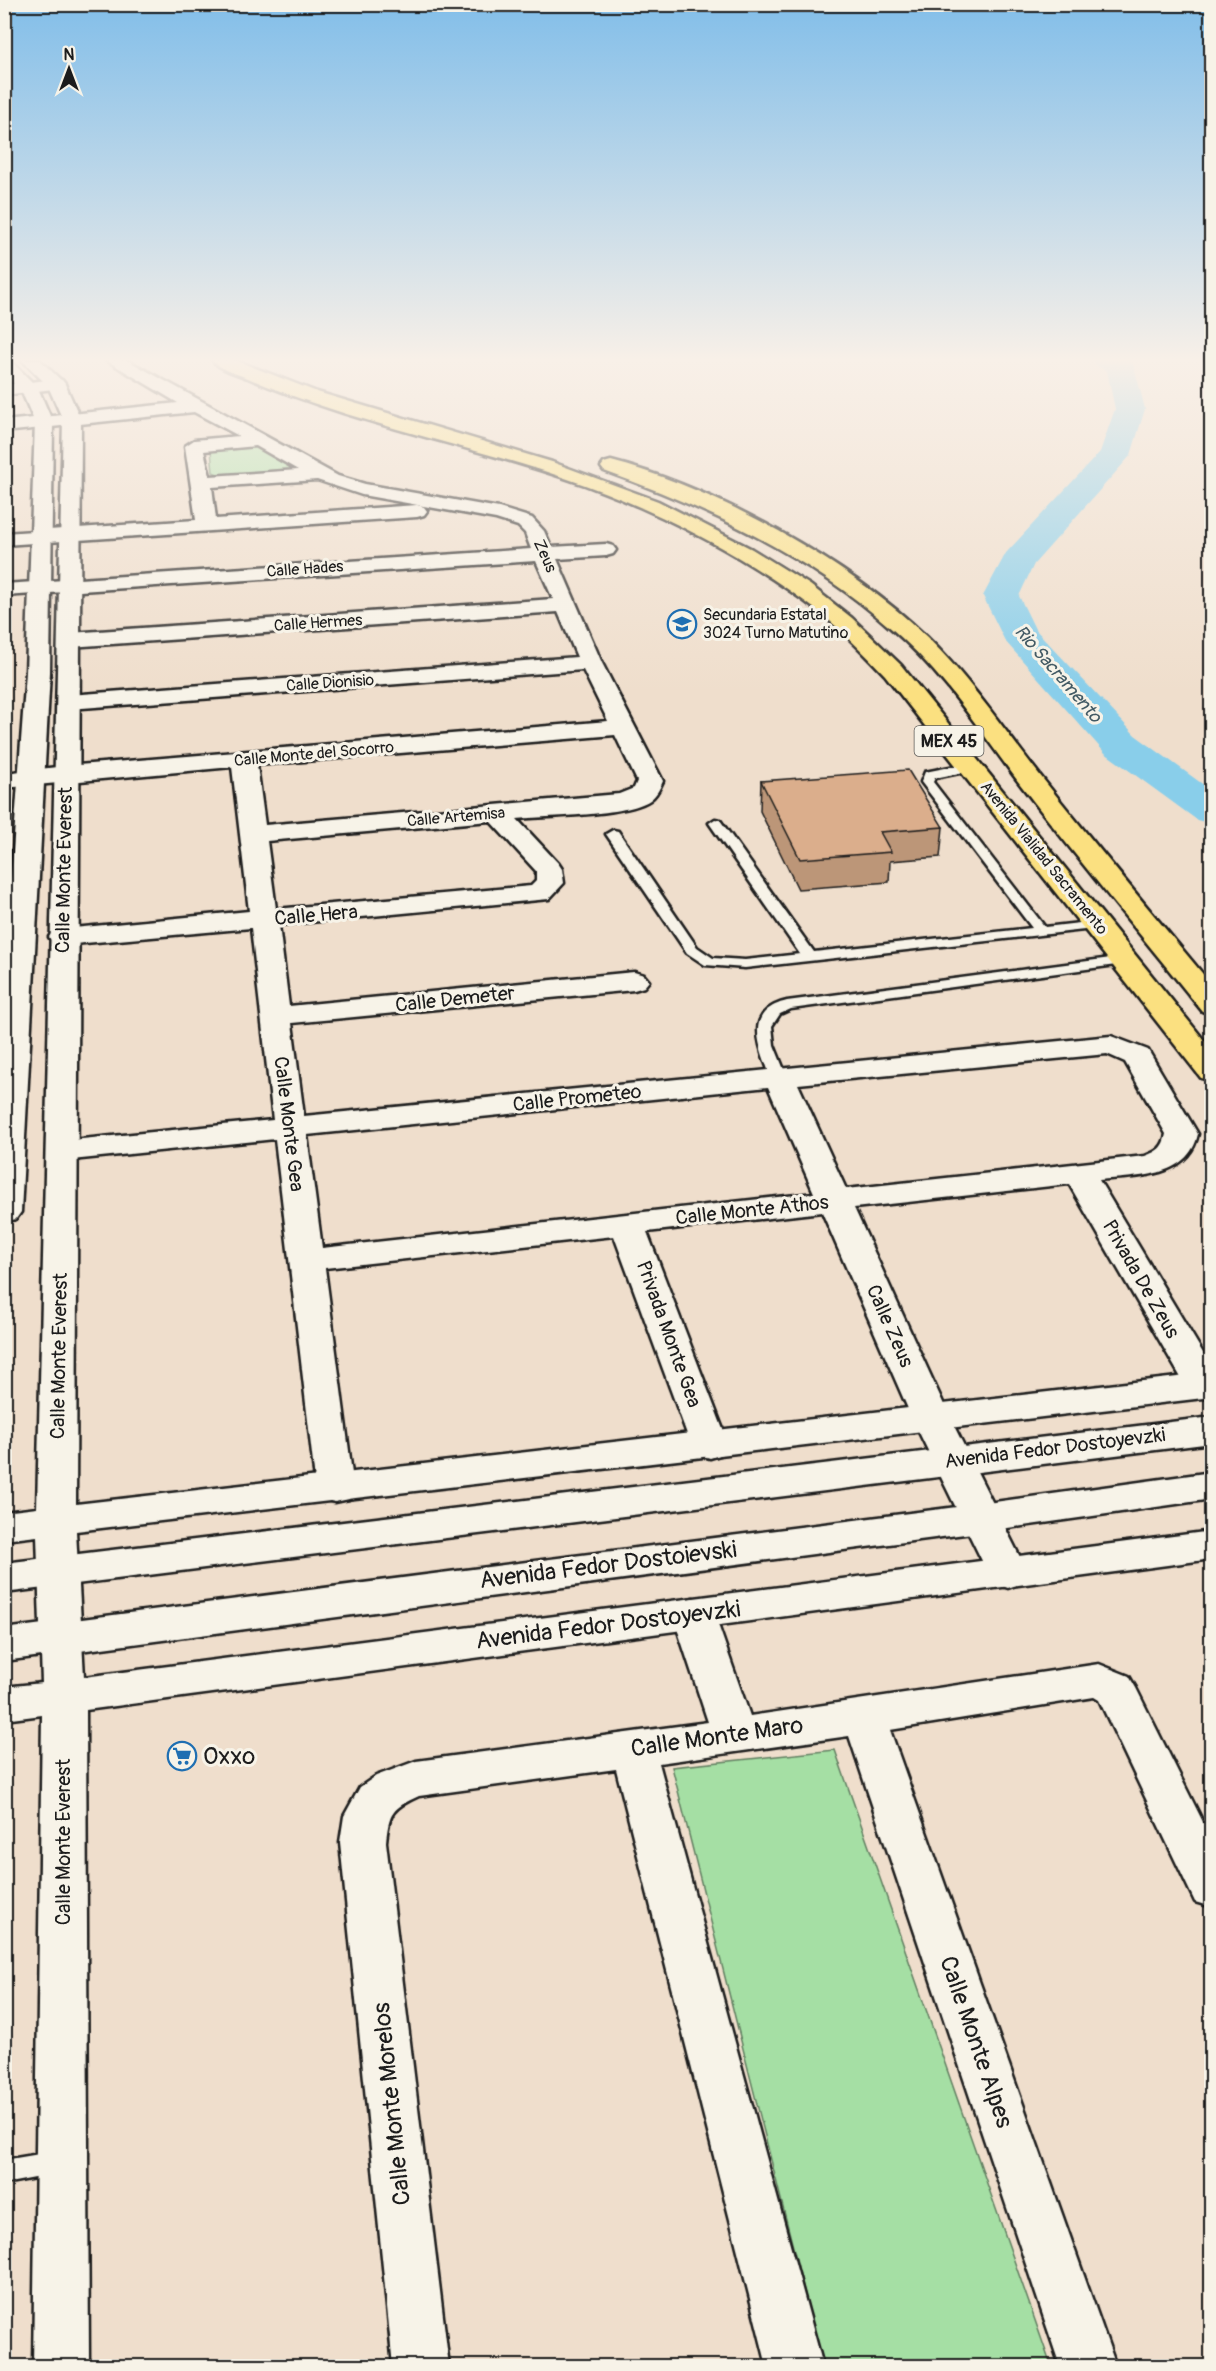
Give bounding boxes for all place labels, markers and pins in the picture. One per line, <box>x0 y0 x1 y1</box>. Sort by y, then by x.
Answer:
place label: Secundaria Estatal 3024 Turno Matutino <box>703 605 849 643</box>
school or university icon: Secundaria Estatal 3024 Turno Matutino <box>666 608 698 640</box>
supermarket icon: Oxxo <box>166 1740 198 1772</box>
place label: Oxxo <box>203 1742 255 1771</box>

